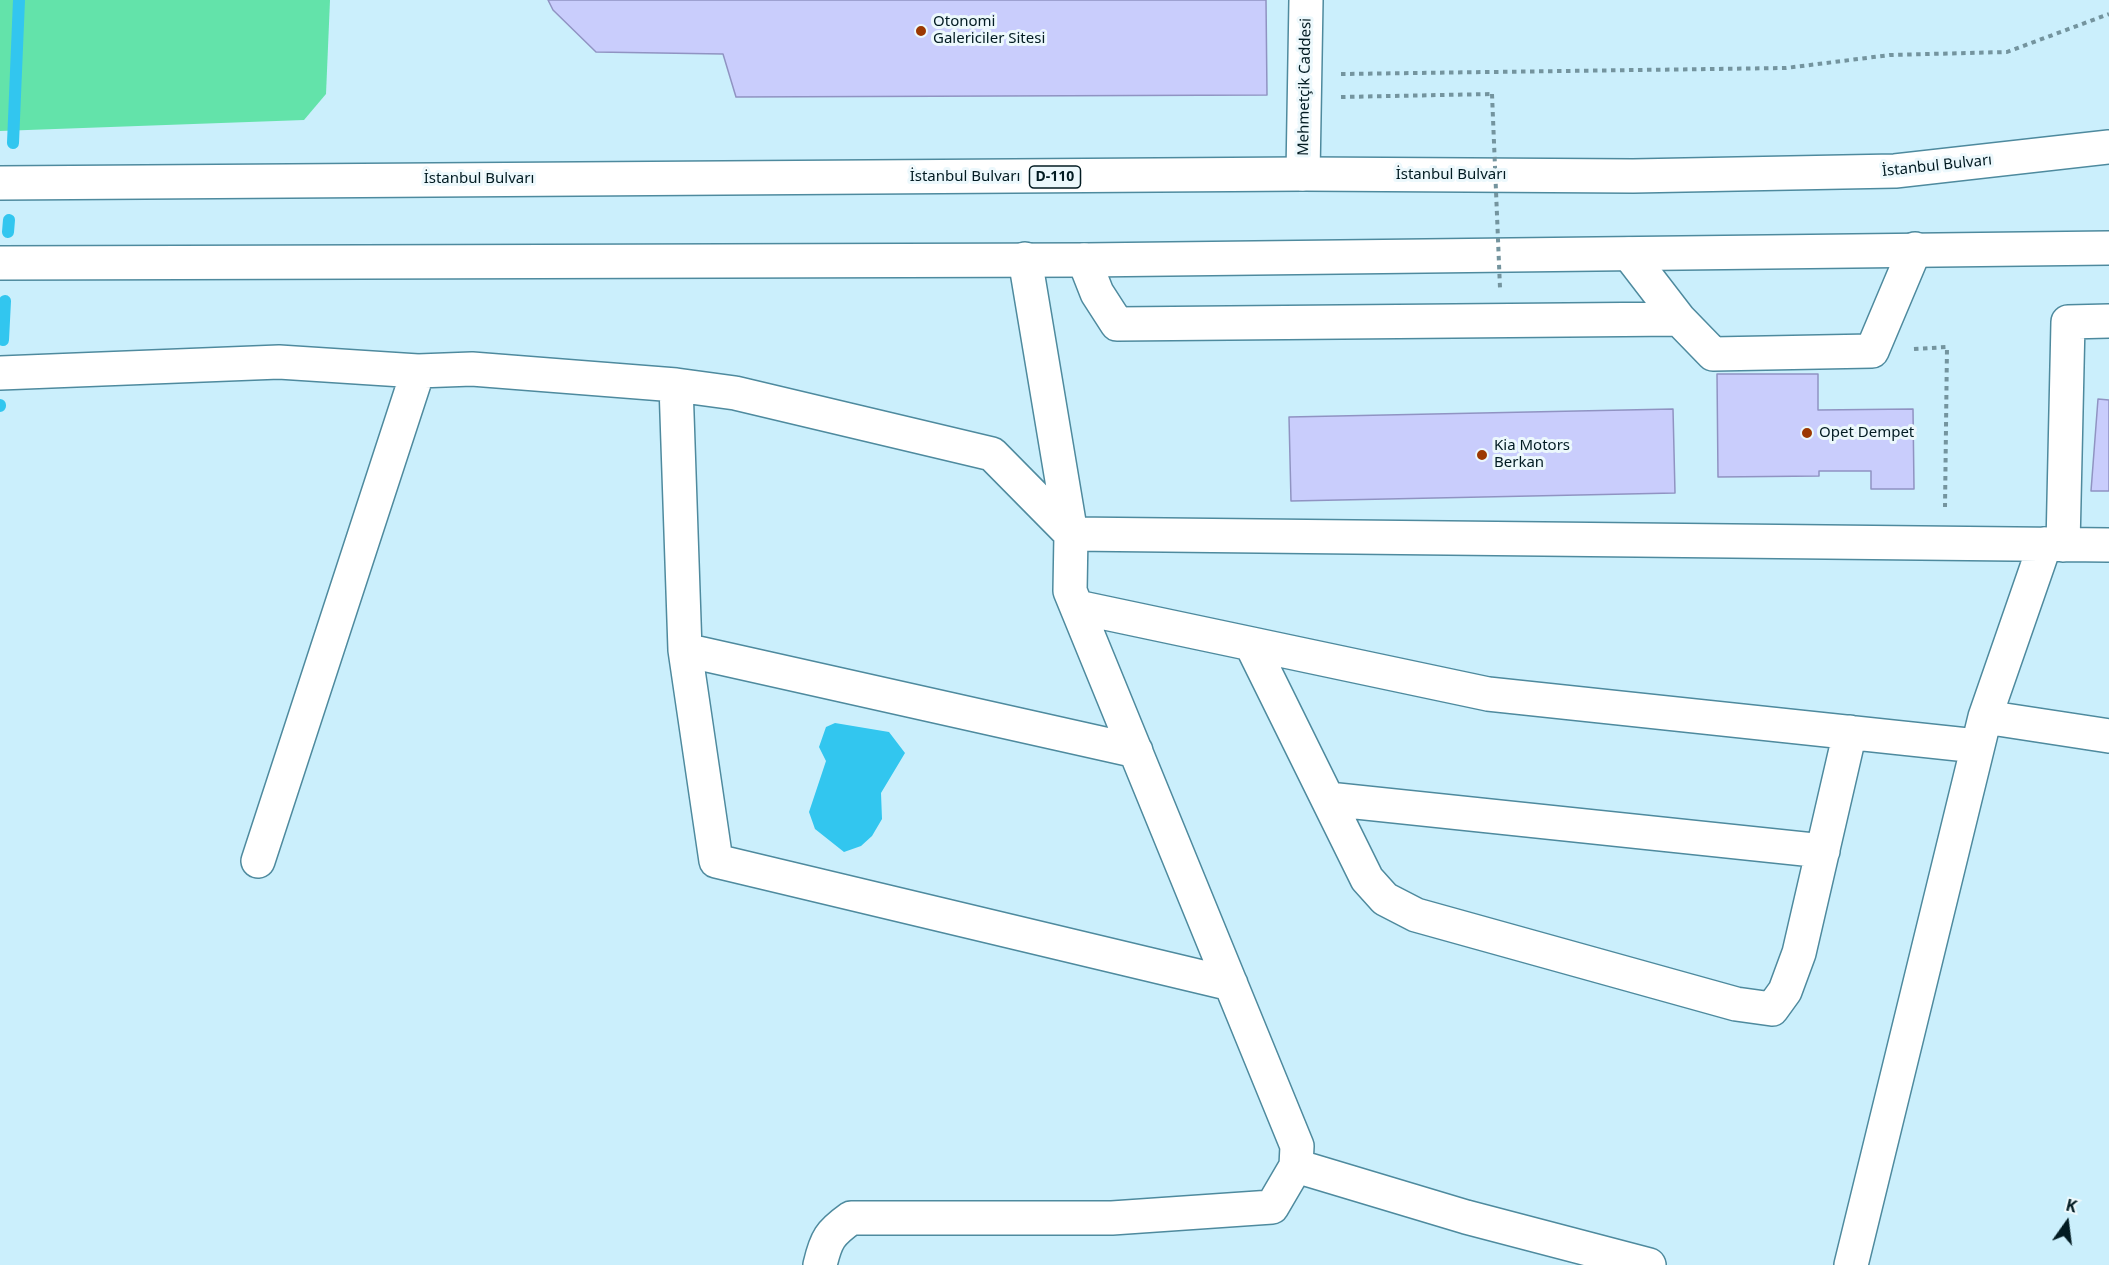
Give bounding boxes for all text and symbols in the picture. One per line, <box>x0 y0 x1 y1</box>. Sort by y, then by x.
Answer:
place label: Otonomi Galericiler Sitesi <box>933 13 1045 48</box>
street label: Mehmetçik Caddesi <box>1295 18 1315 156</box>
marker: Otonomi Galericiler Sitesi <box>914 24 928 38</box>
street label: İstanbul Bulvarı <box>1881 151 1993 181</box>
road number: D-110 <box>1030 166 1080 188</box>
street label: İstanbul Bulvarı <box>1396 166 1506 184</box>
street label: İstanbul Bulvarı <box>910 168 1020 186</box>
street label: İstanbul Bulvarı <box>424 170 534 188</box>
place label: Opet Dempet <box>1819 424 1914 442</box>
marker: Opet Dempet <box>1800 426 1814 440</box>
place label: Kia Motors Berkan <box>1494 437 1570 472</box>
marker: Kia Motors Berkan <box>1475 448 1489 462</box>
north arrow <box>2037 1193 2097 1253</box>
text: K <box>2064 1194 2079 1217</box>

